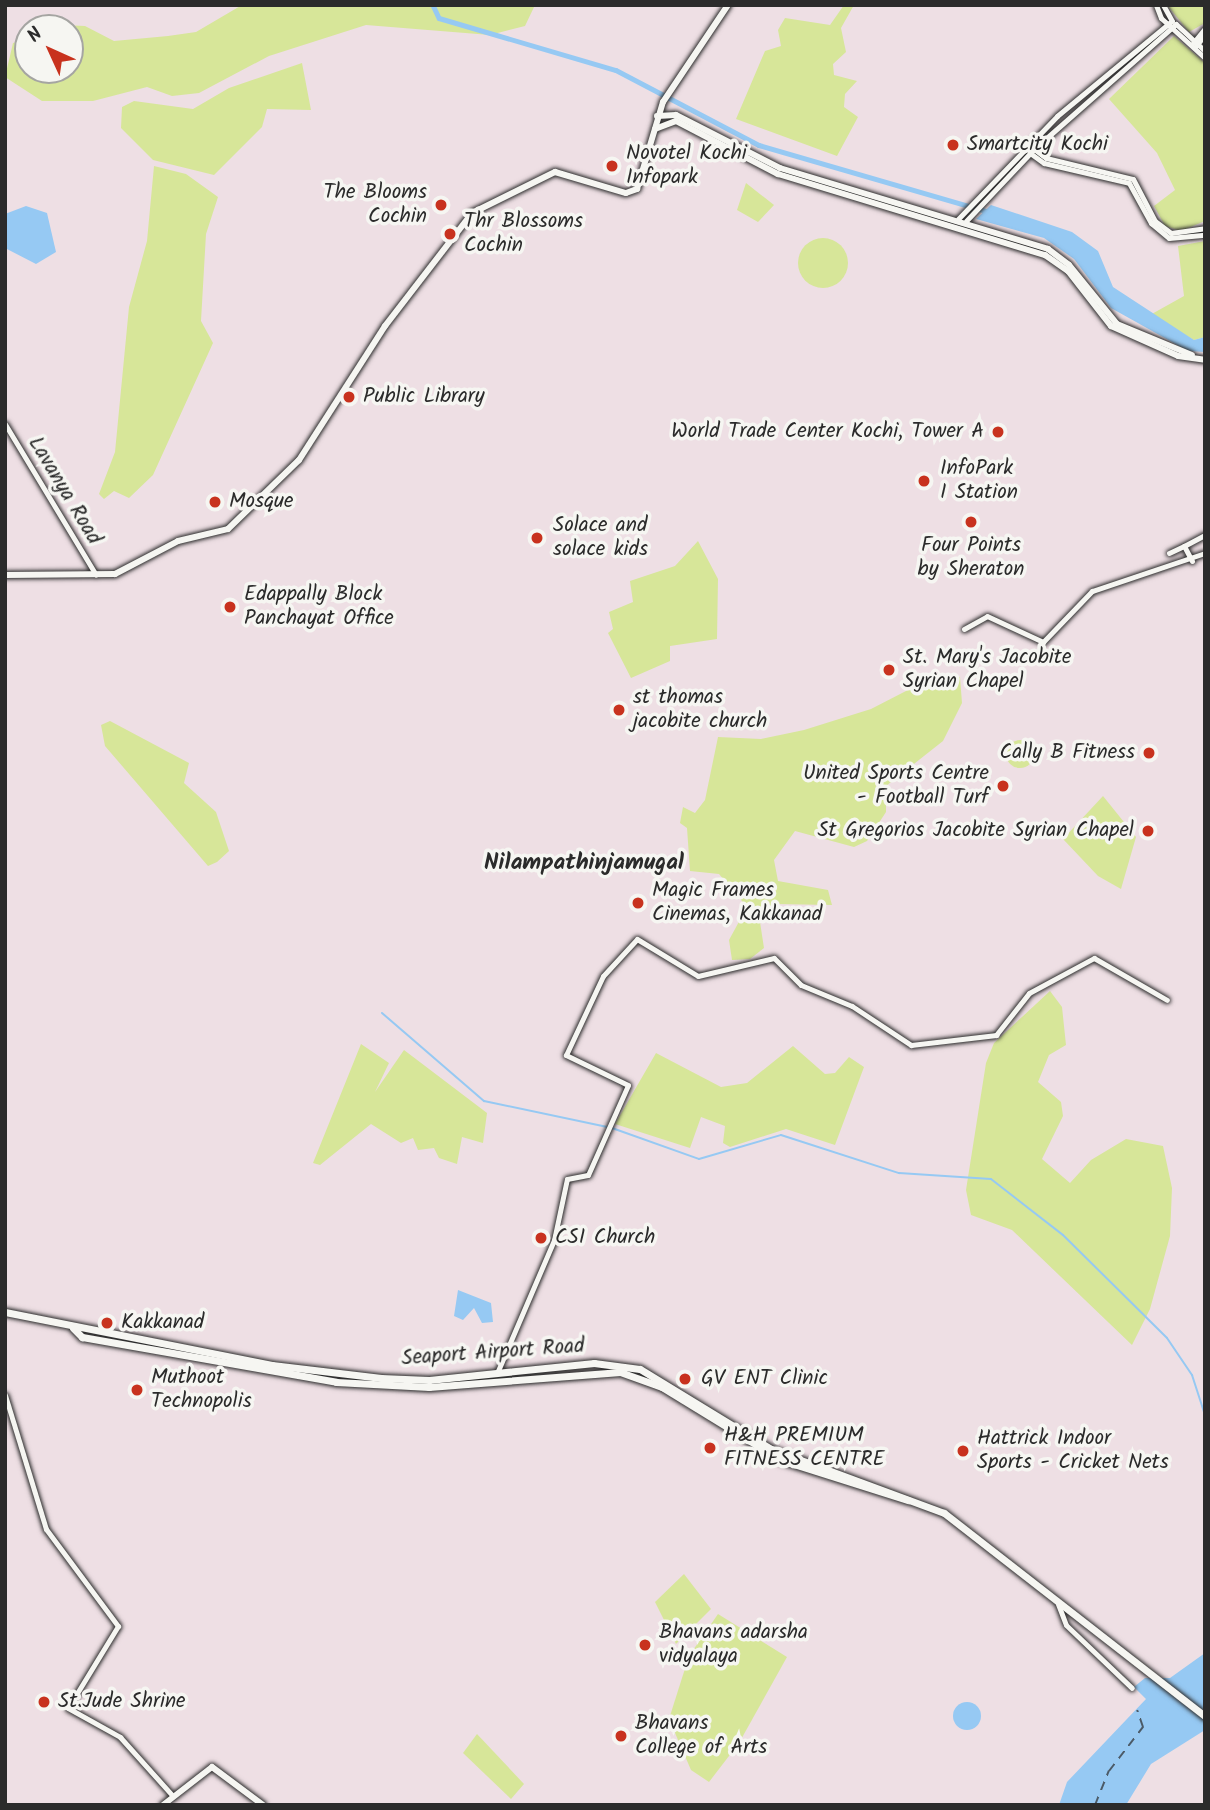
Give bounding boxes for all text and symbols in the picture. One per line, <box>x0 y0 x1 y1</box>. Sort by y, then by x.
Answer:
north arrow <box>14 14 84 84</box>
text: N <box>21 21 50 50</box>
place label: Smartcity Kochi <box>967 132 1108 158</box>
marker: Smartcity Kochi <box>945 137 961 153</box>
place label: Novotel Kochi Infopark <box>626 141 747 191</box>
marker: Novotel Kochi Infopark <box>604 158 620 174</box>
place label: The Blooms Cochin <box>323 180 427 230</box>
marker: The Blooms Cochin <box>433 197 449 213</box>
place label: Thr Blossoms Cochin <box>464 209 583 259</box>
marker: Thr Blossoms Cochin <box>442 226 458 242</box>
place label: Public Library <box>363 384 485 410</box>
marker: Public Library <box>341 389 357 405</box>
place label: World Trade Center Kochi, Tower A <box>671 419 984 445</box>
marker: World Trade Center Kochi, Tower A <box>990 424 1006 440</box>
street label: Lavanya Road <box>22 432 106 550</box>
place label: InfoPark I Station <box>940 456 1018 506</box>
marker: InfoPark I Station <box>914 471 934 491</box>
place label: Mosque <box>229 489 294 515</box>
marker: Mosque <box>207 494 223 510</box>
place label: Solace and solace kids <box>553 513 648 563</box>
marker: Four Points by Sheraton <box>963 514 979 530</box>
marker: Solace and solace kids <box>527 528 547 548</box>
place label: Four Points by Sheraton <box>918 533 1024 583</box>
place label: Edappally Block Panchayat Office <box>244 582 394 632</box>
marker: Edappally Block Panchayat Office <box>222 599 238 615</box>
place label: St. Mary's Jacobite Syrian Chapel <box>903 645 1071 695</box>
marker: St. Mary's Jacobite Syrian Chapel <box>881 662 897 678</box>
place label: st thomas jacobite church <box>633 685 767 735</box>
marker: st thomas jacobite church <box>611 702 627 718</box>
place label: Cally B Fitness <box>1000 740 1135 766</box>
marker: Cally B Fitness <box>1141 745 1157 761</box>
place label: United Sports Centre - Football Turf <box>803 761 989 811</box>
marker: United Sports Centre - Football Turf <box>995 778 1011 794</box>
place label: St Gregorios Jacobite Syrian Chapel <box>817 818 1134 844</box>
marker: St Gregorios Jacobite Syrian Chapel <box>1140 823 1156 839</box>
district label: Nilampathinjamugal <box>484 849 684 877</box>
place label: Magic Frames Cinemas, Kakkanad <box>652 878 822 928</box>
marker: Magic Frames Cinemas, Kakkanad <box>630 895 646 911</box>
place label: CSI Church <box>555 1225 655 1251</box>
marker: CSI Church <box>533 1230 549 1246</box>
place label: Kakkanad <box>121 1310 204 1336</box>
marker: Kakkanad <box>99 1315 115 1331</box>
street label: Seaport Airport Road <box>401 1334 585 1372</box>
place label: Muthoot Technopolis <box>151 1365 252 1415</box>
place label: GV ENT Clinic <box>701 1366 828 1392</box>
marker: GV ENT Clinic <box>675 1369 695 1389</box>
marker: Muthoot Technopolis <box>129 1382 145 1398</box>
place label: H&H PREMIUM FITNESS CENTRE <box>724 1423 885 1473</box>
place label: Hattrick Indoor Sports - Cricket Nets <box>977 1426 1169 1476</box>
marker: H&H PREMIUM FITNESS CENTRE <box>702 1440 718 1456</box>
marker: Hattrick Indoor Sports - Cricket Nets <box>955 1443 971 1459</box>
place label: Bhavans adarsha vidyalaya <box>659 1620 808 1670</box>
marker: Bhavans adarsha vidyalaya <box>637 1637 653 1653</box>
place label: St.Jude Shrine <box>58 1689 186 1715</box>
marker: St.Jude Shrine <box>36 1694 52 1710</box>
place label: Bhavans College of Arts <box>635 1711 767 1761</box>
marker: Bhavans College of Arts <box>613 1728 629 1744</box>

